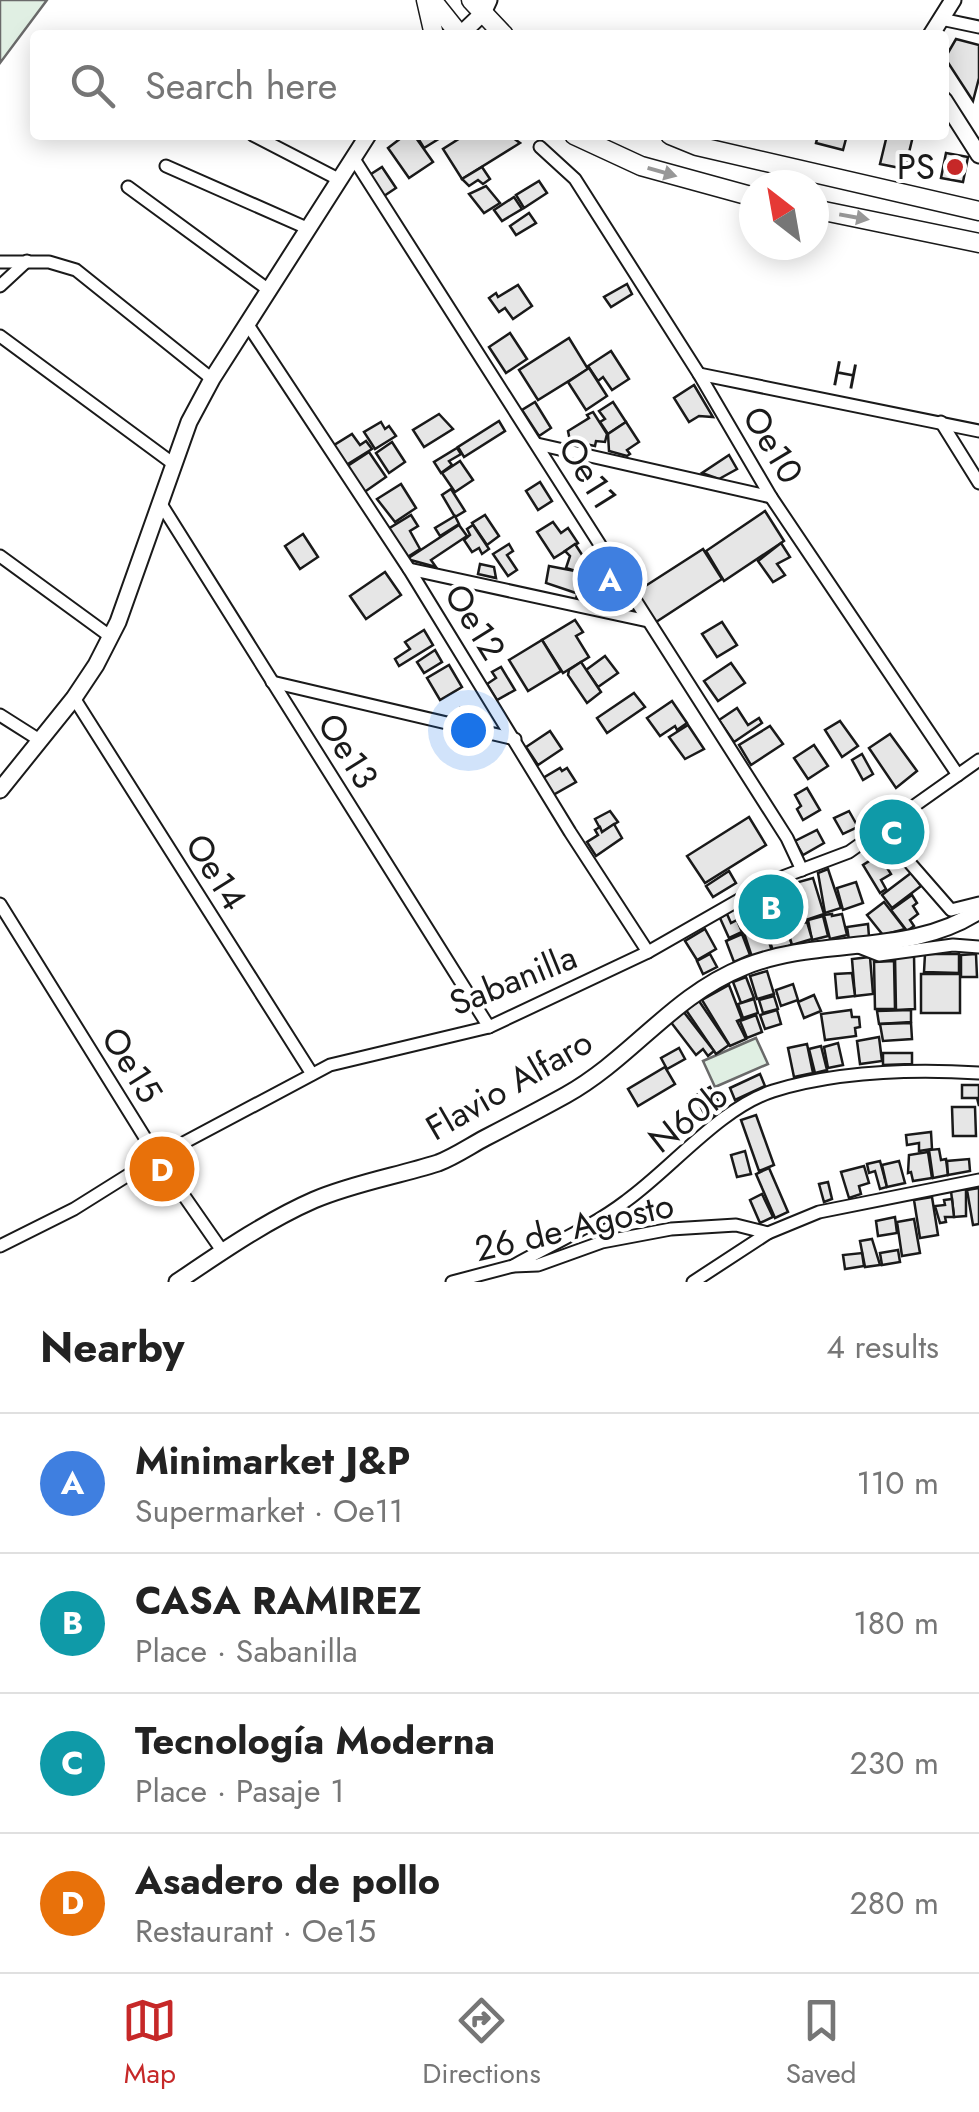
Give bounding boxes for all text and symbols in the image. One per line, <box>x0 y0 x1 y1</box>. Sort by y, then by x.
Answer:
search box <box>30 30 949 140</box>
icon: search <box>65 58 120 113</box>
text: Search here <box>145 58 337 113</box>
place label: PS <box>897 142 935 192</box>
marker: PS <box>944 156 966 178</box>
one-way arrow <box>647 165 678 180</box>
north arrow <box>739 170 829 260</box>
one-way arrow <box>839 210 870 225</box>
street label: H <box>828 348 862 402</box>
street label: Oe10 <box>730 397 816 493</box>
street label: Oe11 <box>546 427 630 519</box>
pin: A <box>578 542 642 616</box>
street label: Oe12 <box>432 574 518 670</box>
street label: Oe13 <box>305 704 391 798</box>
your location <box>443 705 494 756</box>
pin: C <box>860 794 924 870</box>
street label: Oe14 <box>173 824 259 920</box>
pin: B <box>738 870 804 944</box>
street label: Sabanilla <box>442 932 584 1028</box>
street label: Oe15 <box>89 1017 175 1113</box>
street label: Flavio Alfaro <box>416 1017 602 1153</box>
street label: N60b <box>638 1071 738 1165</box>
pin: D <box>130 1132 194 1206</box>
street label: 26 de Agosto <box>470 1180 678 1274</box>
text: Nearby <box>40 1317 184 1378</box>
text: 4 results <box>826 1324 939 1370</box>
text: Minimarket J&P <box>135 1433 410 1488</box>
text: A <box>61 1460 84 1506</box>
text: 110 m <box>856 1460 939 1506</box>
text: Supermarket · Oe11 <box>135 1488 403 1534</box>
text: CASA RAMIREZ <box>135 1573 422 1628</box>
text: B <box>62 1600 83 1646</box>
text: 180 m <box>853 1600 939 1646</box>
text: Place · Sabanilla <box>135 1628 358 1674</box>
text: Tecnología Moderna <box>135 1713 495 1768</box>
text: C <box>61 1740 84 1786</box>
text: 230 m <box>850 1740 939 1786</box>
text: Place · Pasaje 1 <box>135 1768 345 1814</box>
text: Asadero de pollo <box>135 1853 440 1908</box>
text: D <box>61 1880 84 1926</box>
text: 280 m <box>850 1880 939 1926</box>
text: Restaurant · Oe15 <box>135 1908 376 1954</box>
tab: Map <box>122 1993 177 2094</box>
tab: Directions <box>422 1993 541 2094</box>
tab: Saved <box>786 1993 857 2094</box>

